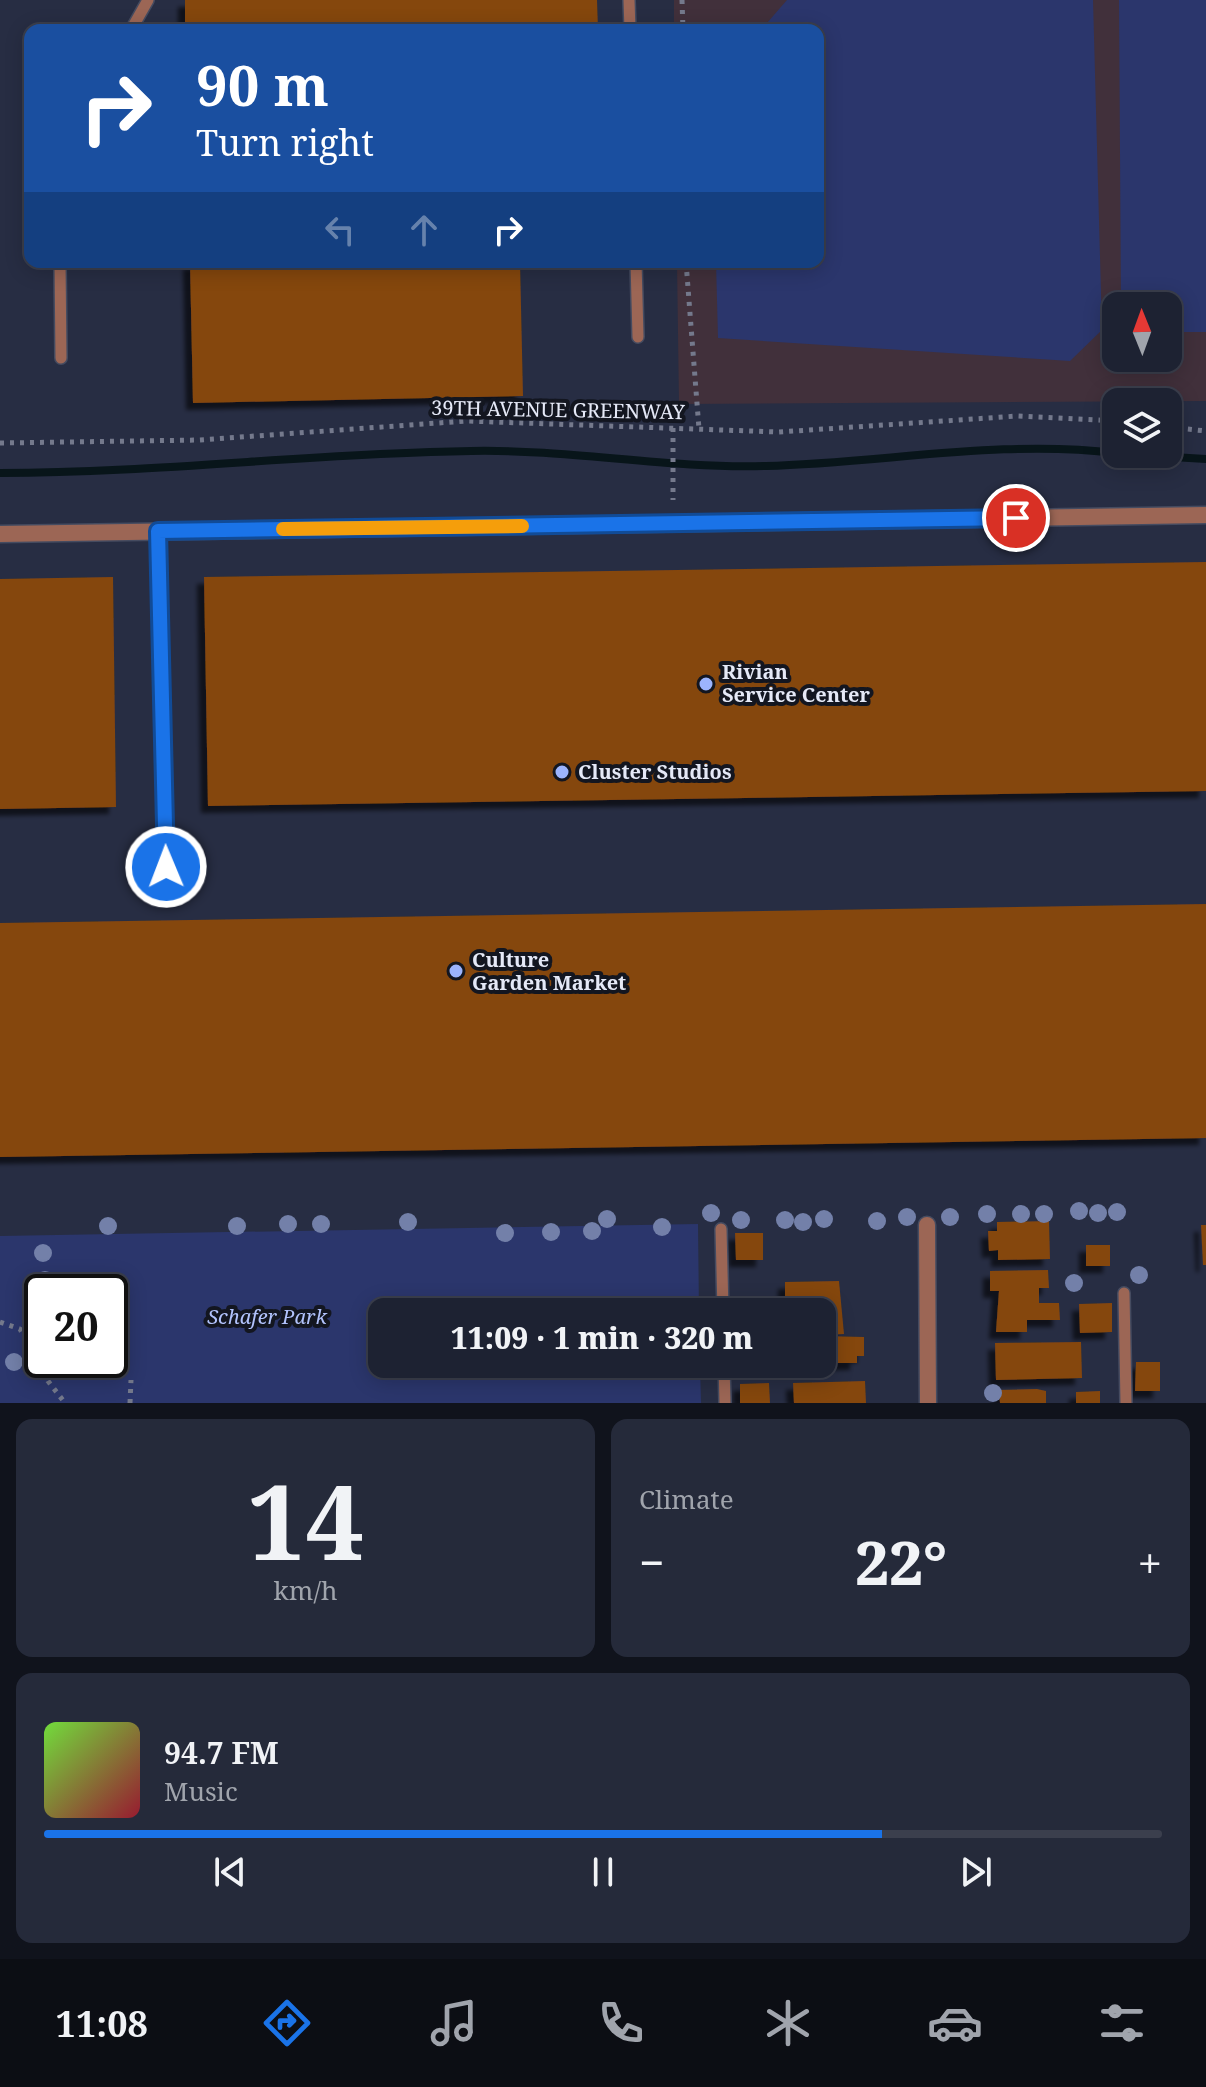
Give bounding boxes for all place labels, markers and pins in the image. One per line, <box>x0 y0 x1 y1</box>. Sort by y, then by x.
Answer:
pin <box>982 484 1050 552</box>
place label: Rivian Service Center <box>722 658 871 708</box>
marker: Rivian Service Center <box>697 675 715 693</box>
place label: Cluster Studios <box>578 758 732 785</box>
marker: Cluster Studios <box>553 763 571 781</box>
place label: Culture Garden Market <box>472 946 626 996</box>
marker: Culture Garden Market <box>447 962 465 980</box>

